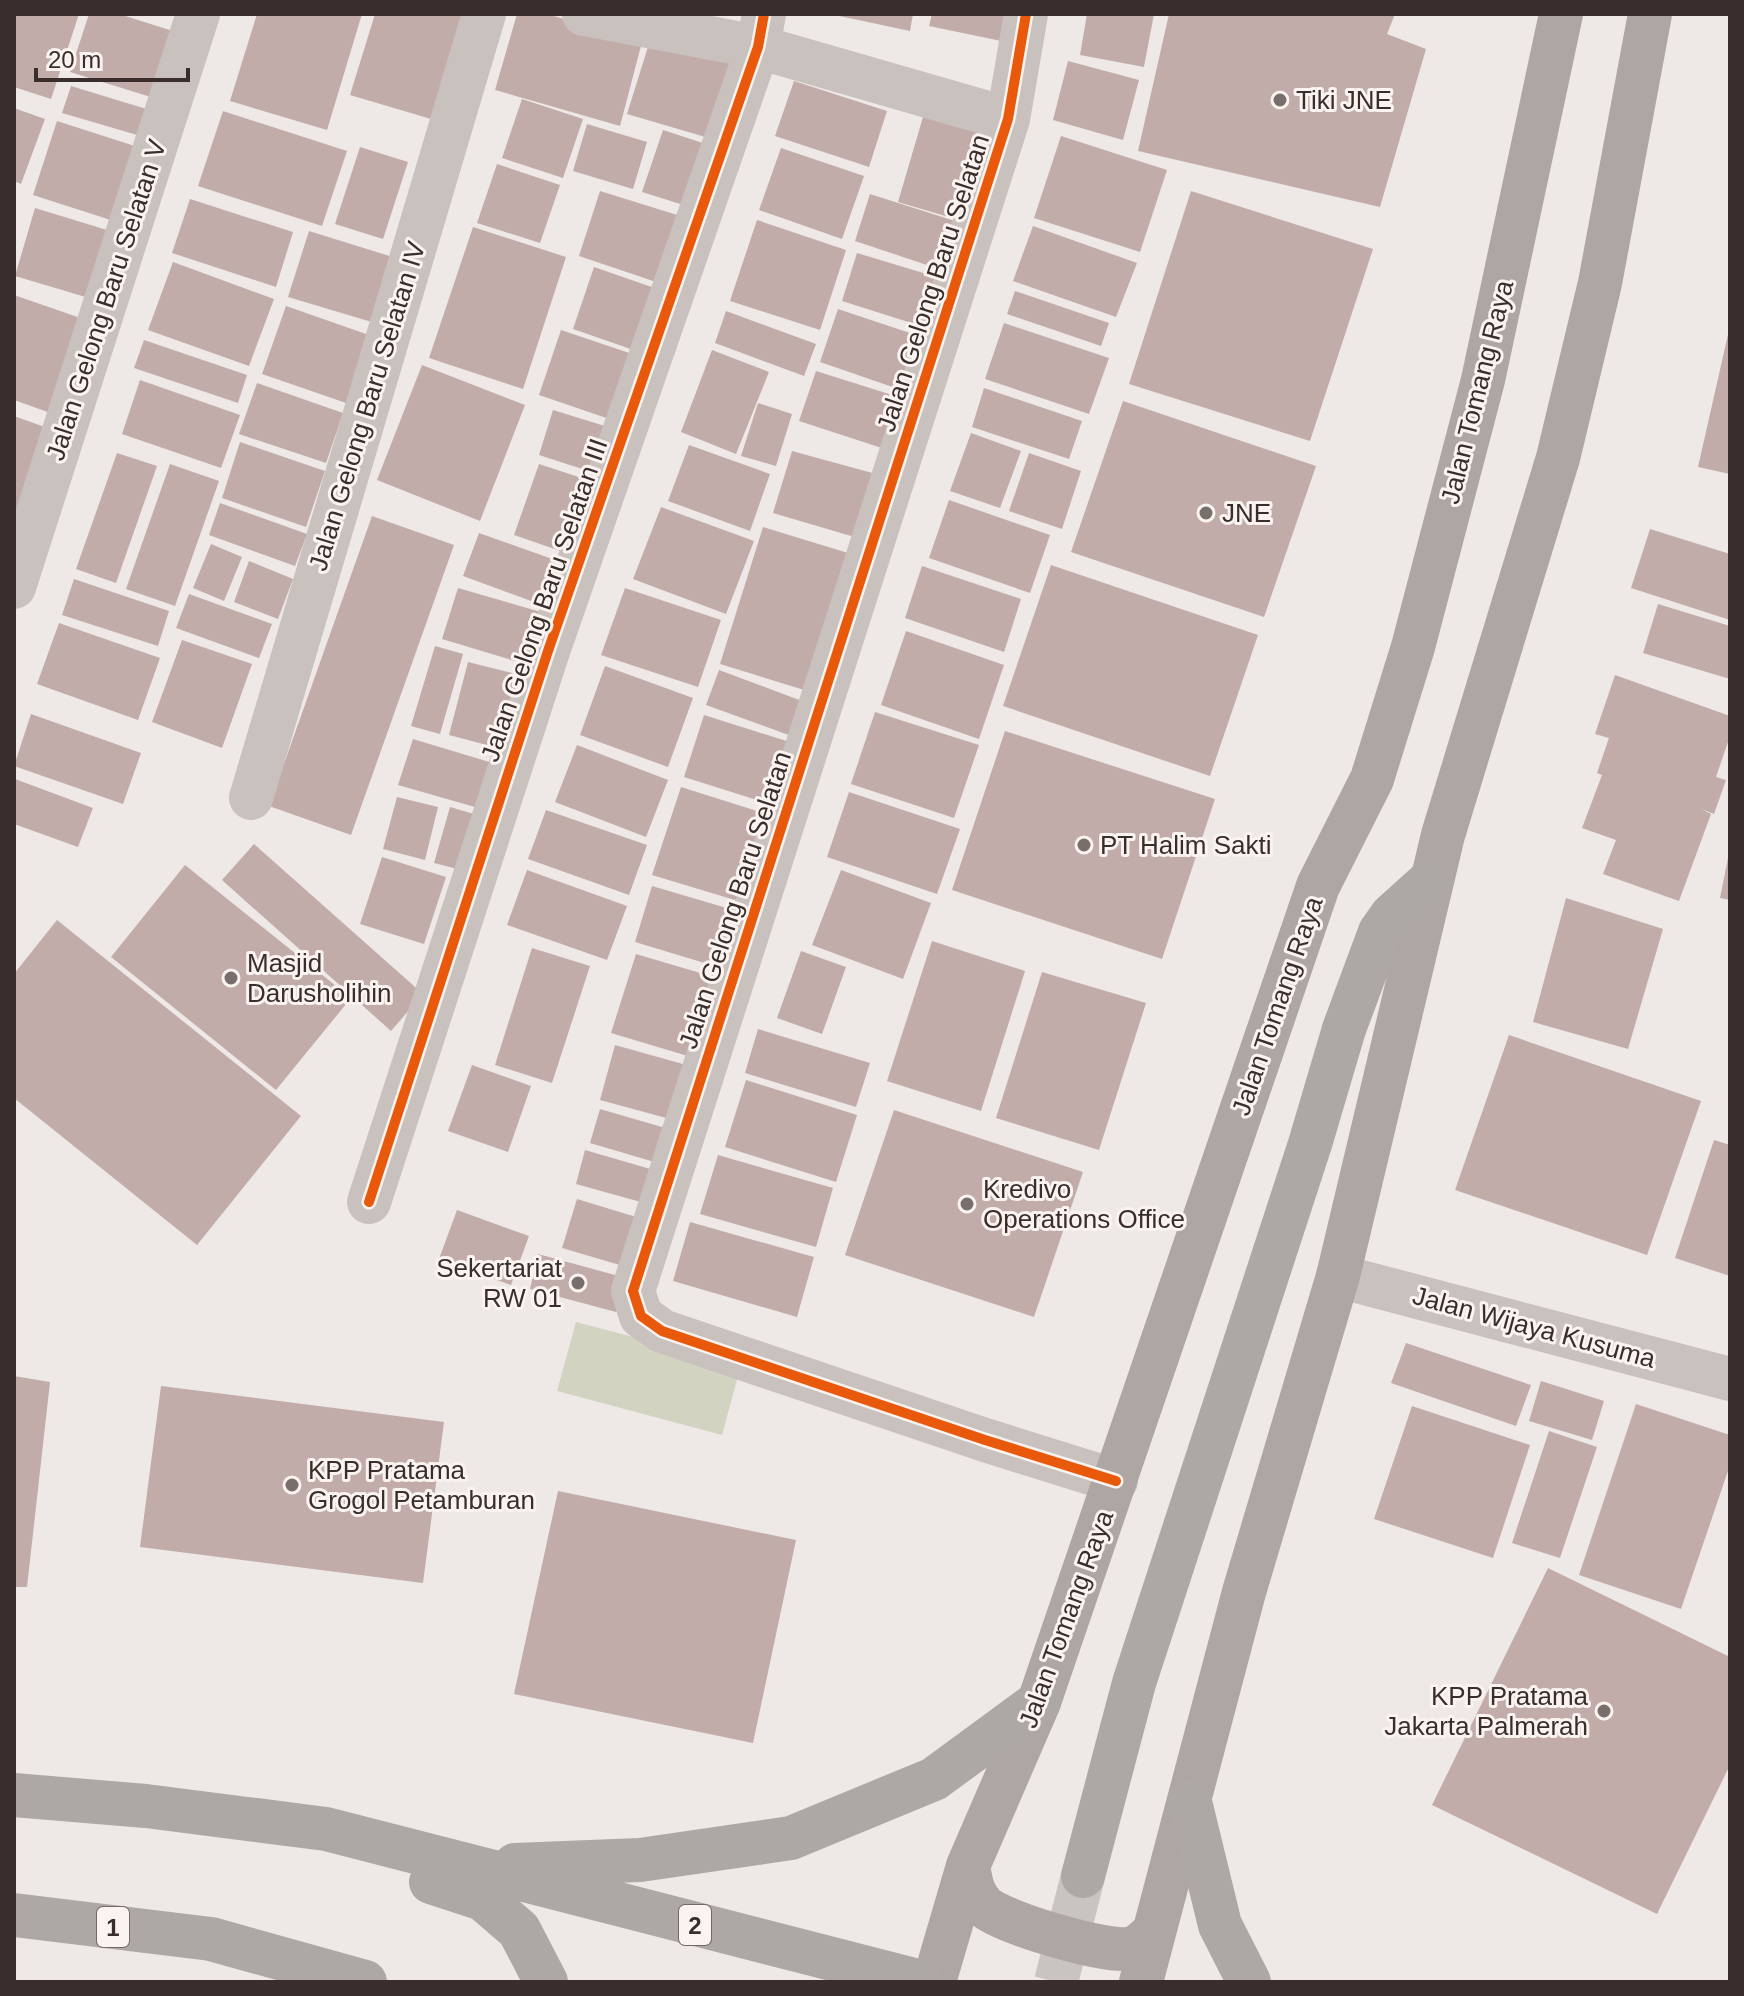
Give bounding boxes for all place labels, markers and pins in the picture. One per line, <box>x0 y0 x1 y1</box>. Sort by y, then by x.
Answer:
place label: Tiki JNE <box>1296 85 1392 115</box>
marker: Tiki JNE <box>1271 91 1289 109</box>
place label: JNE <box>1222 498 1271 528</box>
marker: JNE <box>1197 504 1215 522</box>
place label: PT Halim Sakti <box>1100 830 1271 860</box>
marker: PT Halim Sakti <box>1075 836 1093 854</box>
place label: Masjid Darusholihin <box>247 948 392 1008</box>
marker: Masjid Darusholihin <box>222 969 240 987</box>
place label: Kredivo Operations Office <box>983 1174 1185 1234</box>
marker: Kredivo Operations Office <box>958 1195 976 1213</box>
place label: Sekertariat RW 01 <box>436 1253 563 1313</box>
marker: Sekertariat RW 01 <box>569 1274 587 1292</box>
place label: KPP Pratama Grogol Petamburan <box>308 1455 535 1515</box>
marker: KPP Pratama Grogol Petamburan <box>283 1476 301 1494</box>
place label: KPP Pratama Jakarta Palmerah <box>1384 1681 1589 1741</box>
marker: KPP Pratama Jakarta Palmerah <box>1595 1702 1613 1720</box>

